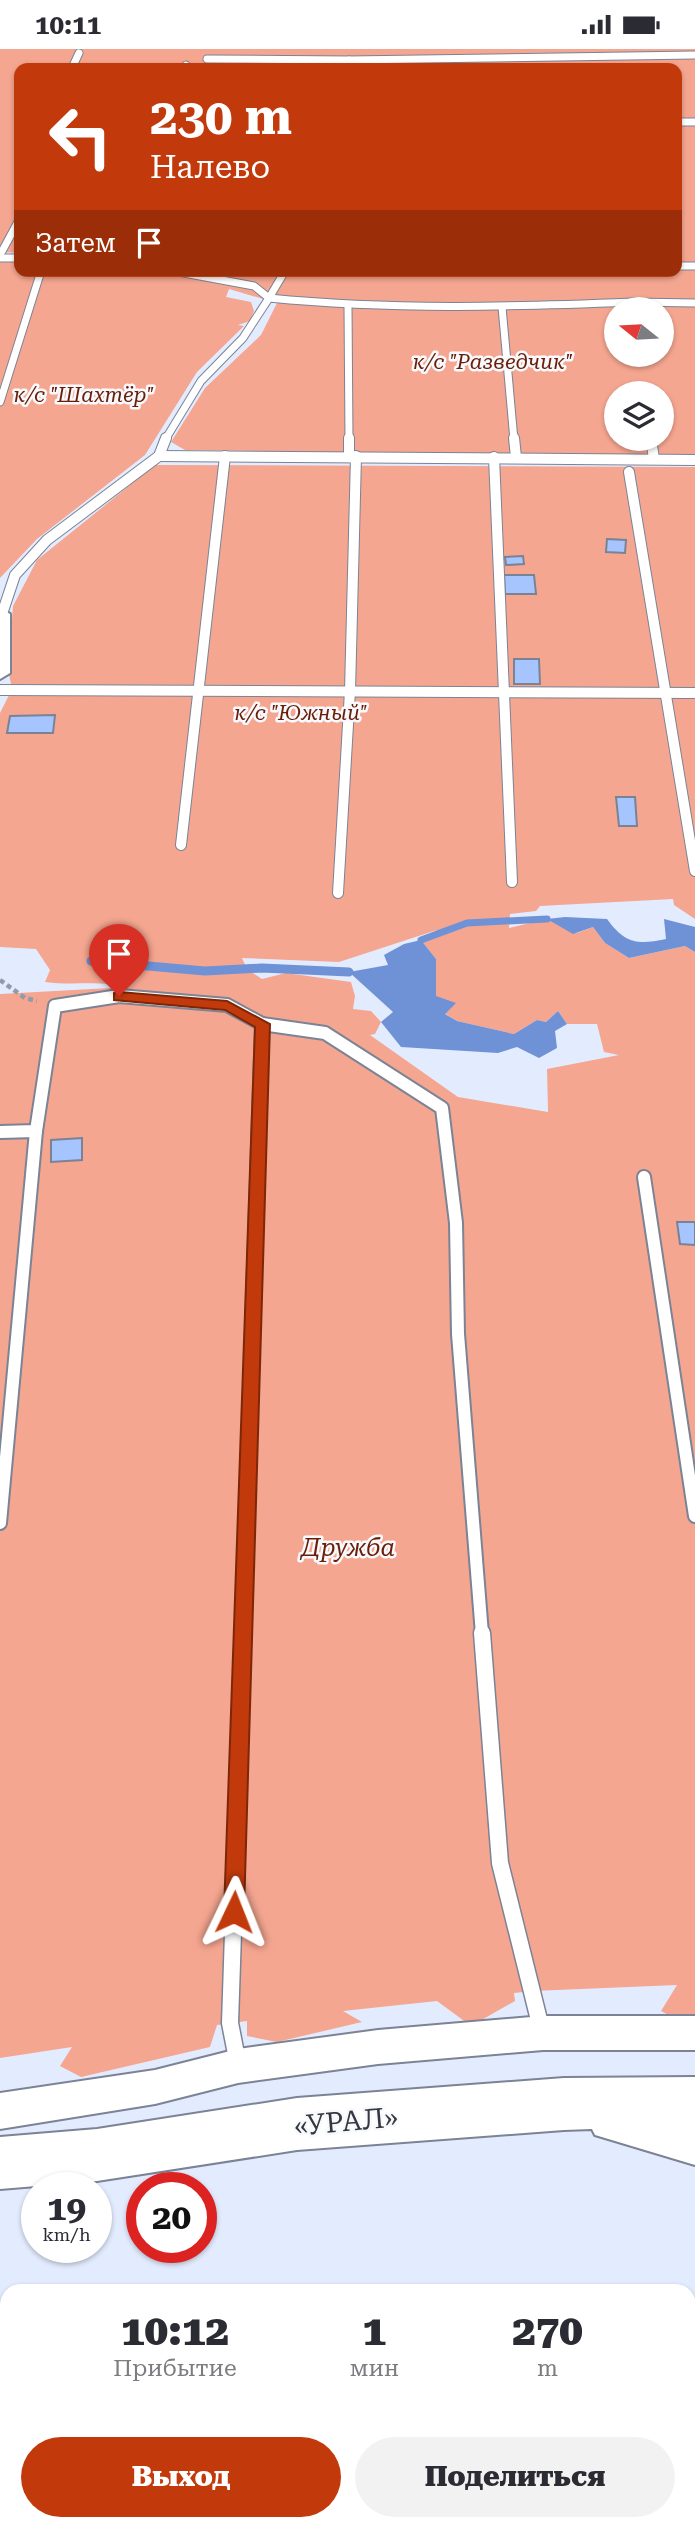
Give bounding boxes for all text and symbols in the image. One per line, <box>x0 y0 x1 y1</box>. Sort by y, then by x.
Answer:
text: 10:11 <box>35 10 101 40</box>
text: 230 m <box>150 89 292 146</box>
icon: left <box>35 91 126 182</box>
text: Налево <box>150 148 270 186</box>
icon: arrive <box>130 224 168 262</box>
text: Затем <box>35 228 116 258</box>
north arrow <box>604 297 674 367</box>
map controls <box>604 297 674 451</box>
park label: к/с "Разведчик" <box>413 350 573 374</box>
button: layers <box>604 381 674 451</box>
park label: к/с "Шахтёр" <box>14 383 154 407</box>
park label: к/с "Южный" <box>234 701 368 725</box>
pin <box>89 924 149 996</box>
icon: arrive <box>100 935 138 973</box>
park label: Дружба <box>299 1534 395 1562</box>
position arrow <box>197 1875 271 1949</box>
street label: «УРАЛ» <box>293 2101 399 2142</box>
speed limit sign: 20 <box>126 2172 217 2263</box>
text: 19 <box>47 2188 86 2229</box>
text: km/h <box>42 2224 91 2245</box>
text: 10:12 <box>121 2306 229 2355</box>
text: 1 <box>363 2306 386 2355</box>
text: 270 <box>512 2306 583 2355</box>
text: Прибытие <box>113 2355 237 2382</box>
text: мин <box>350 2355 399 2382</box>
text: m <box>537 2355 558 2382</box>
button: Выход <box>21 2437 341 2517</box>
button: Поделиться <box>355 2437 675 2517</box>

